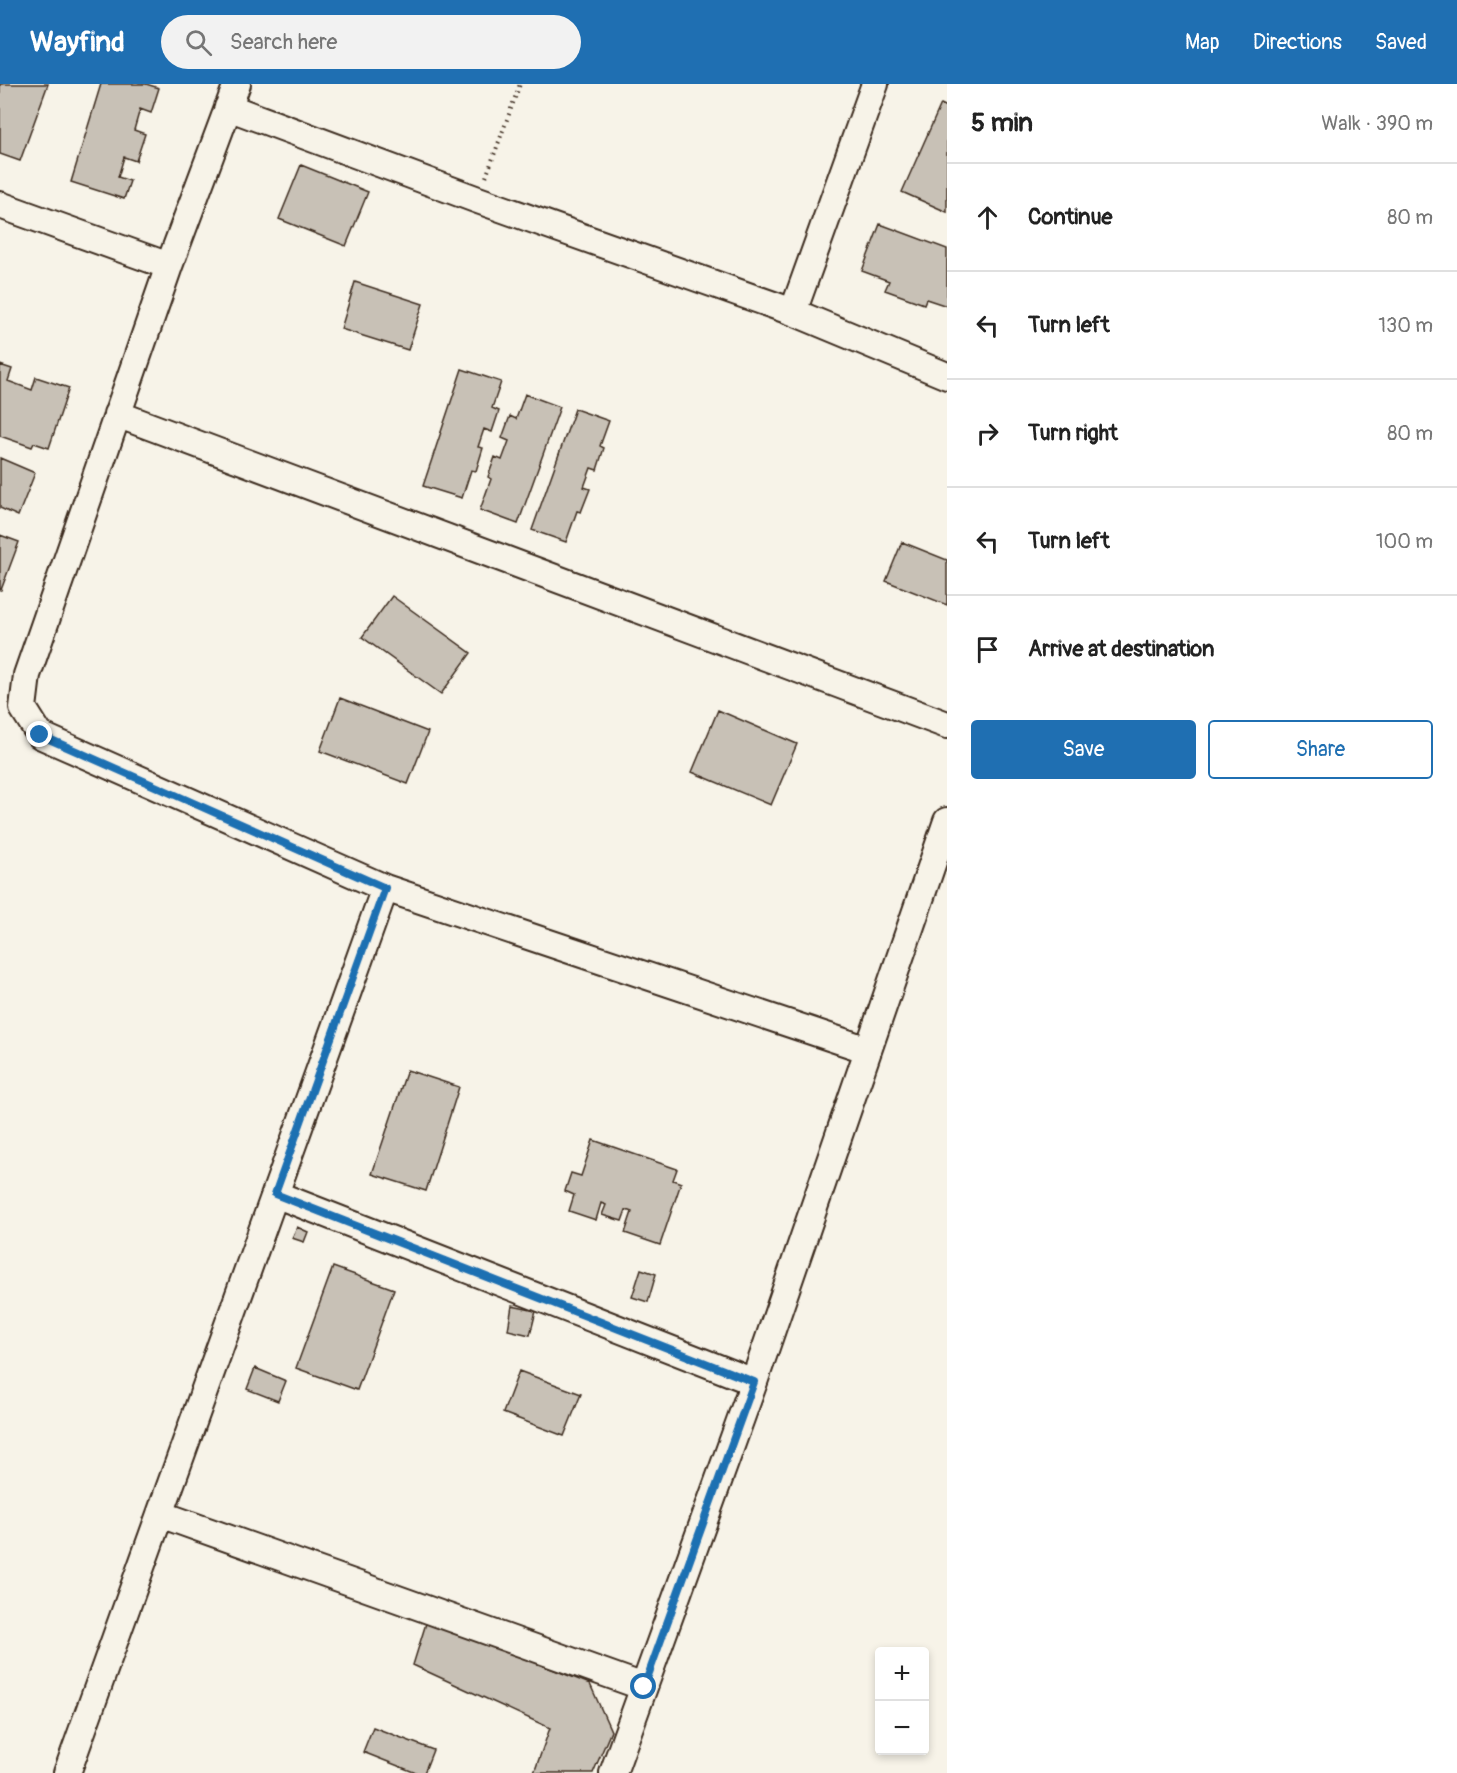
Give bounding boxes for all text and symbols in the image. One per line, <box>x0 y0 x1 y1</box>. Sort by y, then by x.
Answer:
search box <box>161 15 581 69</box>
text: Wayfind <box>30 25 125 60</box>
icon: search <box>182 26 215 59</box>
text: Search here <box>230 28 337 56</box>
text: Map <box>1185 29 1220 56</box>
text: Directions <box>1253 29 1342 56</box>
text: Saved <box>1375 29 1427 56</box>
text: 5 min <box>971 107 1033 139</box>
text: Walk · 390 m <box>1321 111 1433 136</box>
icon: ahead <box>971 201 1004 234</box>
text: Continue <box>1028 203 1112 231</box>
text: 80 m <box>1387 205 1433 230</box>
icon: left <box>971 309 1004 342</box>
text: Turn left <box>1028 311 1110 339</box>
text: 130 m <box>1378 313 1433 338</box>
icon: right <box>971 417 1004 450</box>
text: Turn right <box>1028 419 1118 447</box>
text: 80 m <box>1387 421 1433 446</box>
icon: left <box>971 525 1004 558</box>
text: Turn left <box>1028 527 1110 555</box>
text: 100 m <box>1376 529 1433 554</box>
icon: arrive <box>971 633 1004 666</box>
text: Arrive at destination <box>1028 635 1214 663</box>
button: Save <box>971 720 1196 779</box>
button: Share <box>1208 720 1433 779</box>
route end <box>26 721 52 747</box>
map controls <box>875 1647 929 1755</box>
button: + <box>875 1647 929 1701</box>
route start <box>630 1673 656 1699</box>
button: − <box>875 1701 929 1755</box>

